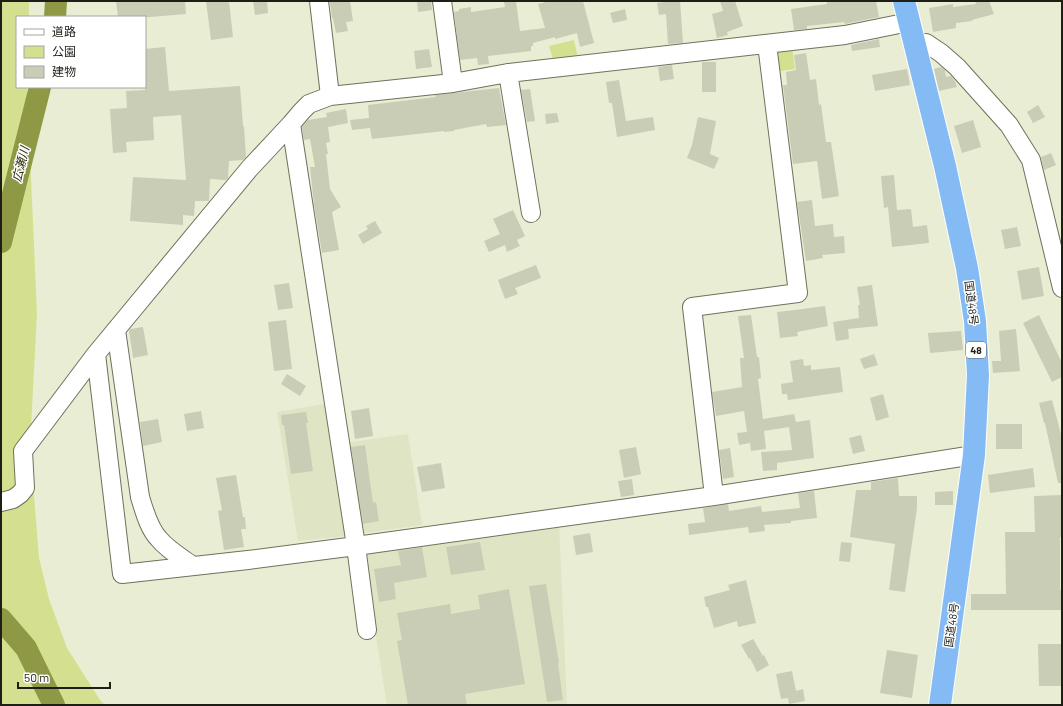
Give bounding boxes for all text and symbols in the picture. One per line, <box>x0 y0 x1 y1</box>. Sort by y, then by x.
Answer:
legend <box>16 16 146 88</box>
text: 道路 <box>52 24 76 38</box>
text: 公園 <box>52 44 76 58</box>
text: 建物 <box>52 64 76 78</box>
water label: 広瀬川 <box>9 143 32 183</box>
street label: 国道48号 <box>963 280 981 326</box>
road number: 48 <box>966 342 986 358</box>
street label: 国道48号 <box>941 602 961 648</box>
scale bar <box>18 664 110 690</box>
text: 50 m <box>24 670 49 684</box>

